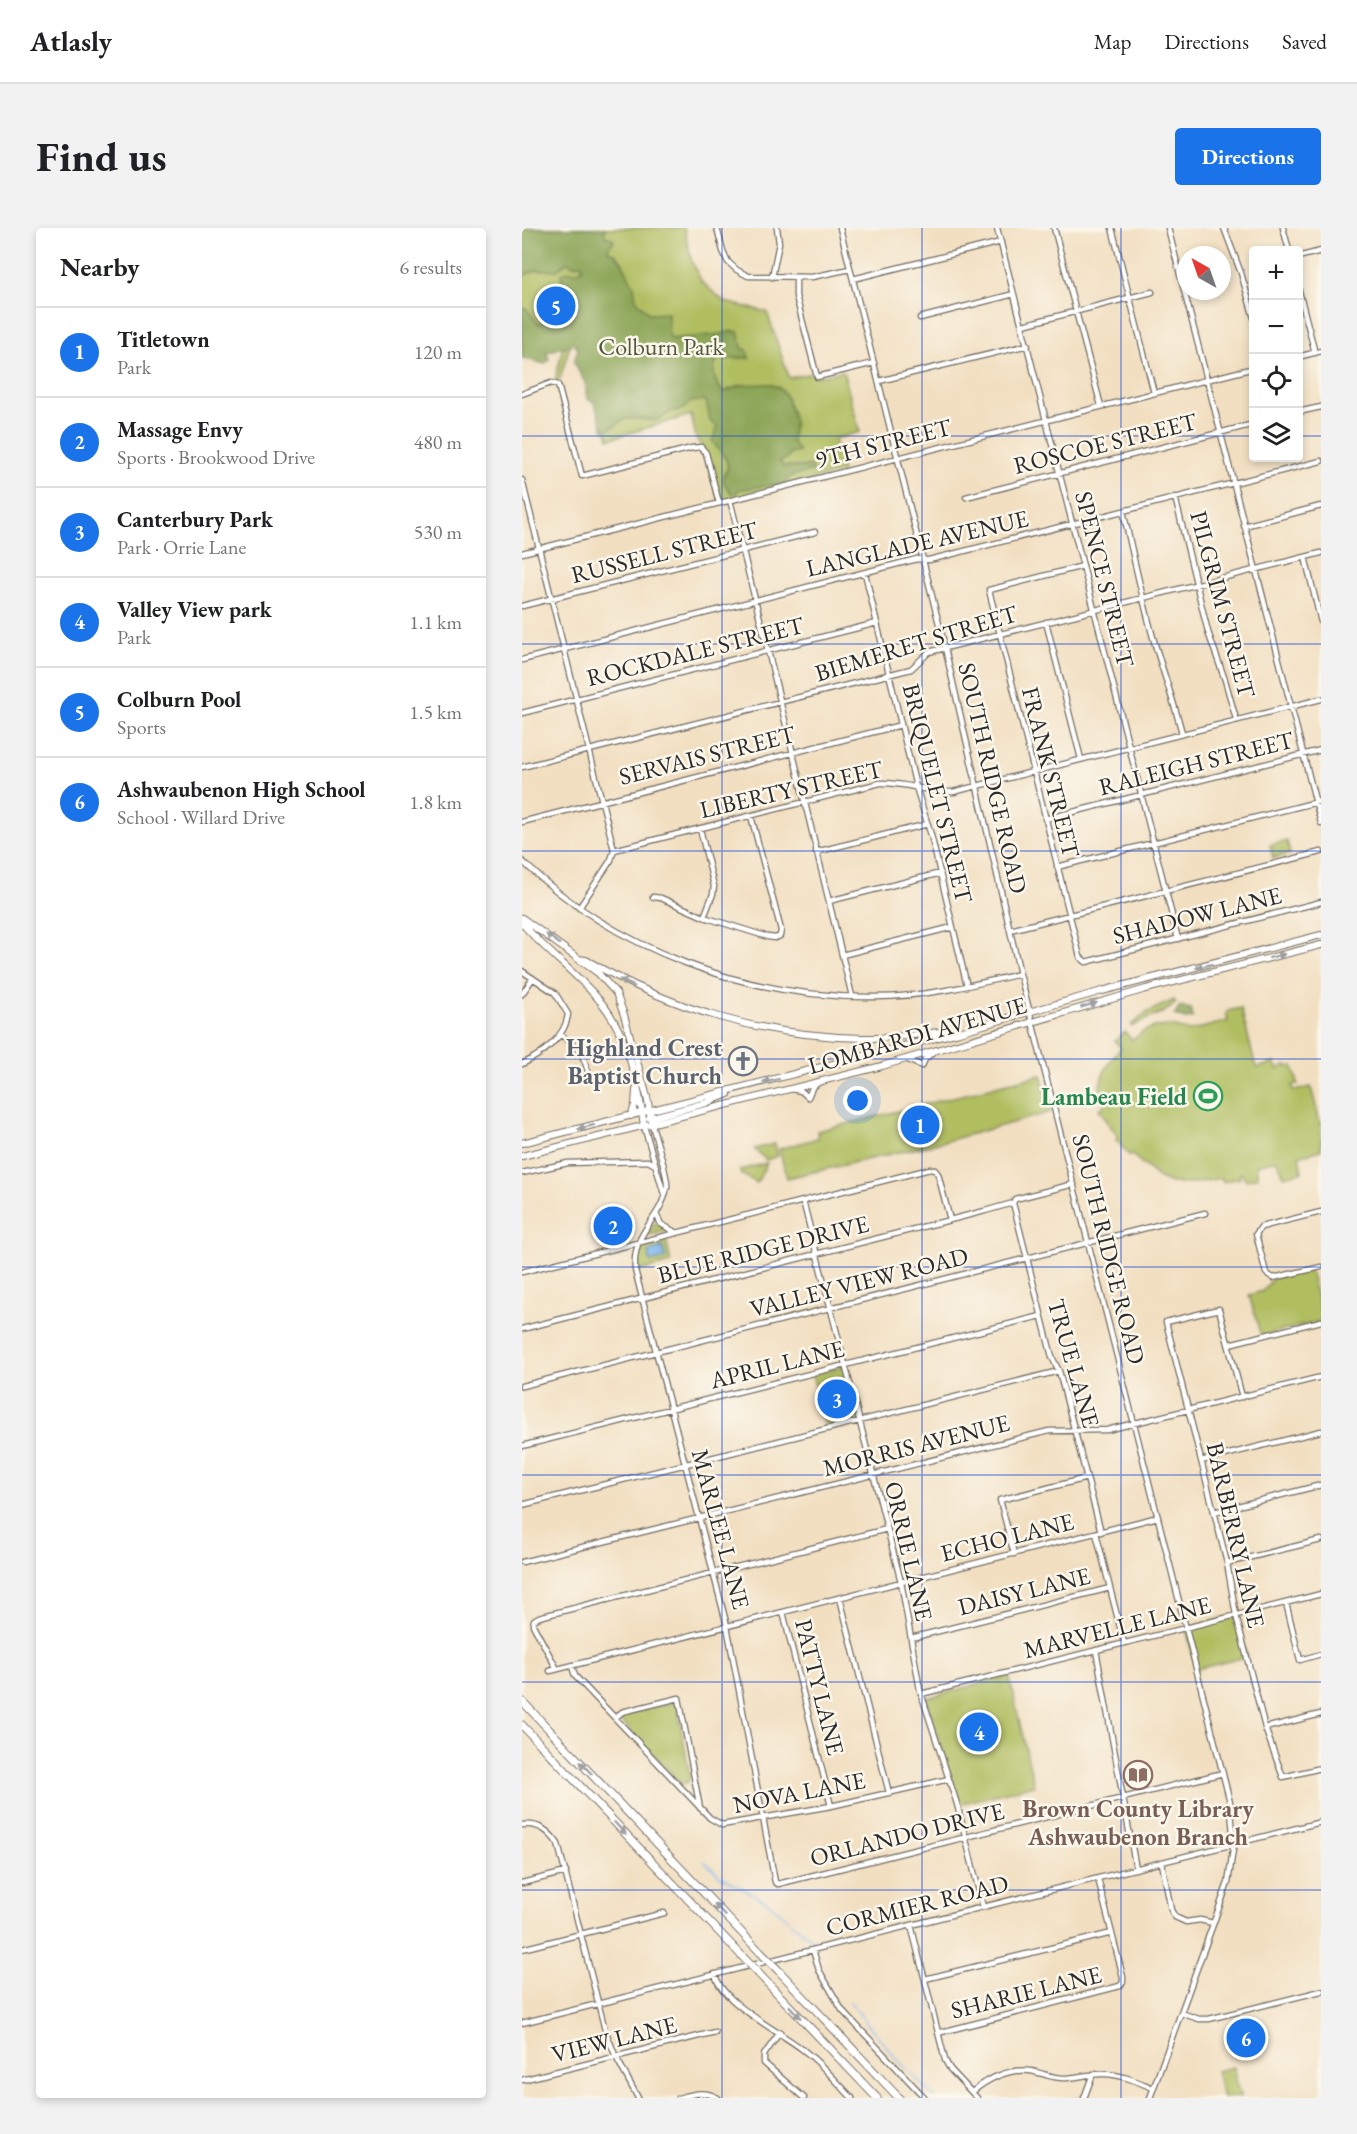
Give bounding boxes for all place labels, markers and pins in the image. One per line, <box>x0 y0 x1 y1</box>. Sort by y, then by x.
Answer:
pin: 5 <box>537 284 576 328</box>
place label: Highland Crest Baptist Church <box>566 1032 723 1091</box>
church icon: Highland Crest Baptist Church <box>727 1045 759 1077</box>
sports icon: Lambeau Field <box>1192 1080 1224 1112</box>
place label: Lambeau Field <box>1041 1081 1188 1112</box>
pin: 1 <box>900 1102 940 1148</box>
pin: 2 <box>594 1204 632 1248</box>
pin: 3 <box>818 1376 856 1422</box>
pin: 4 <box>960 1710 998 1754</box>
library icon: Brown County Library Ashwaubenon Branch <box>1122 1759 1154 1791</box>
place label: Brown County Library Ashwaubenon Branch <box>1022 1793 1254 1852</box>
pin: 6 <box>1226 2016 1266 2060</box>

